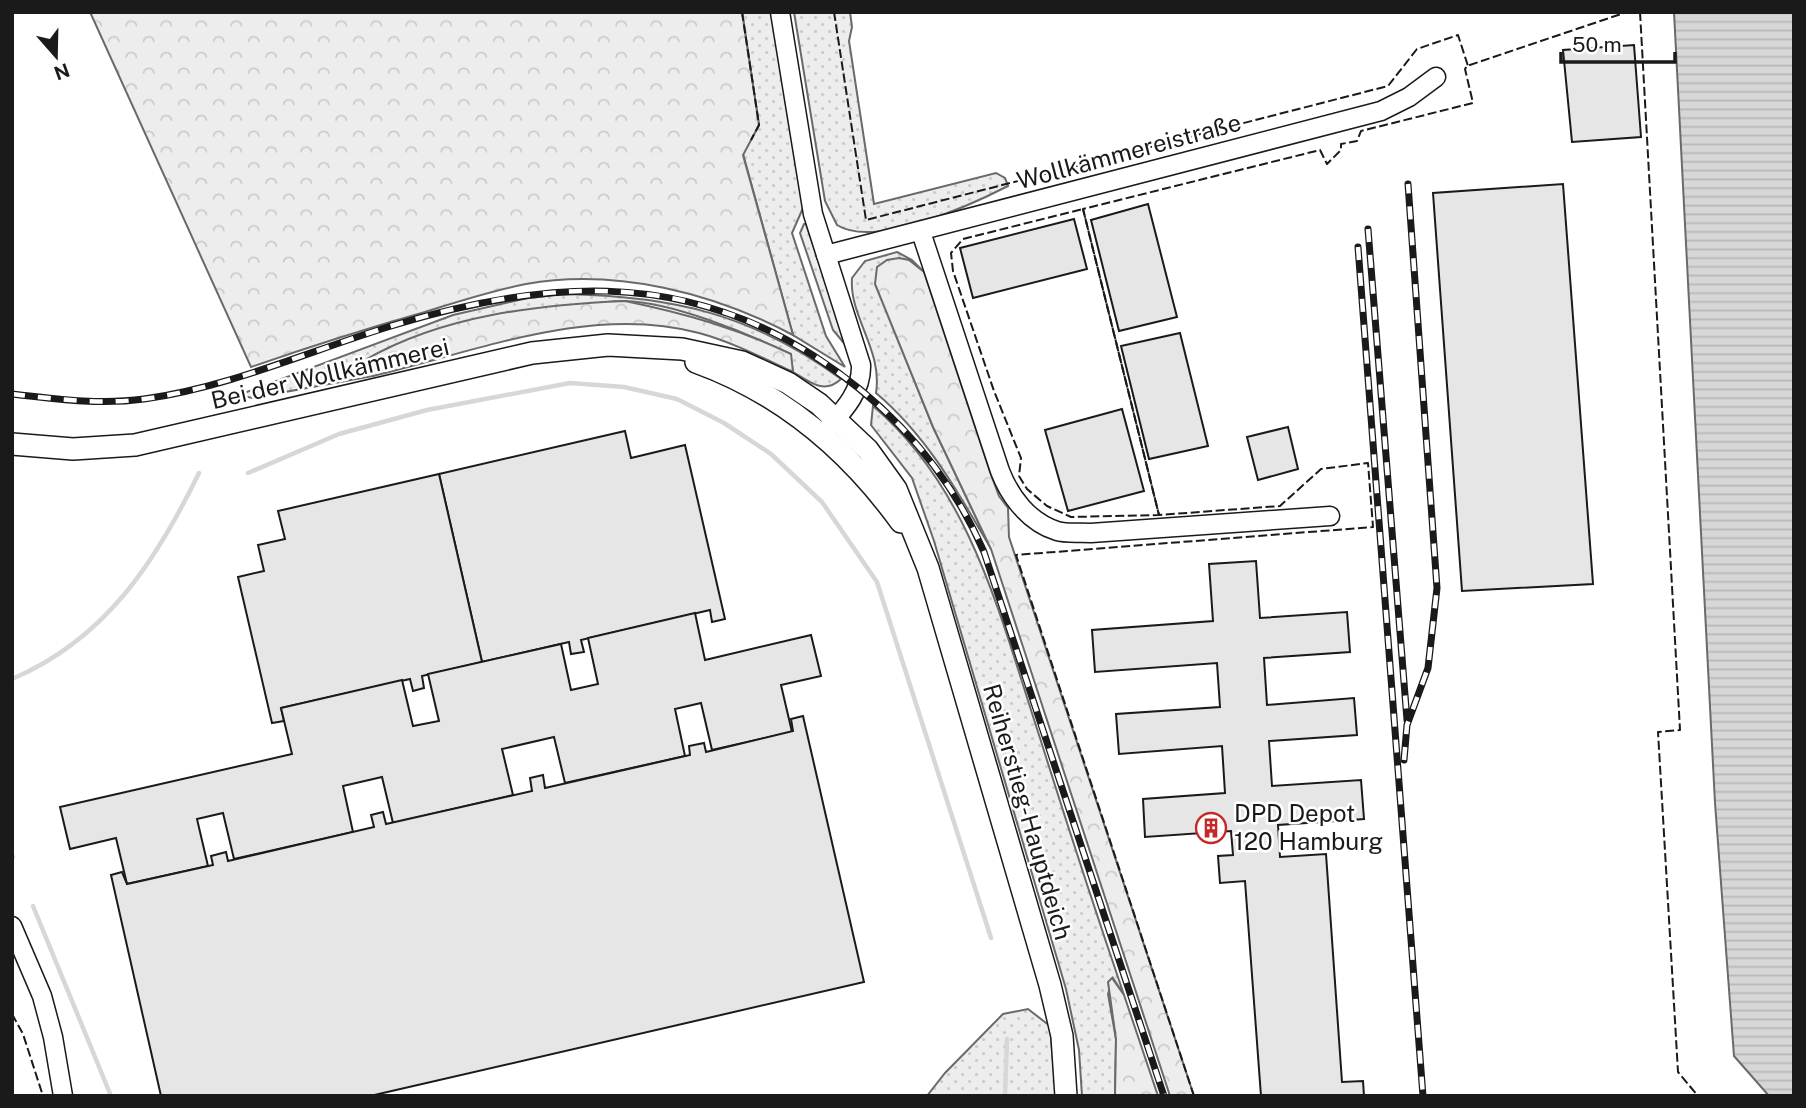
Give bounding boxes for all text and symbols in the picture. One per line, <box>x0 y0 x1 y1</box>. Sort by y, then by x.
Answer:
north arrow <box>21 21 91 91</box>
scale bar <box>1561 21 1675 65</box>
text: 50 m <box>1572 32 1622 57</box>
text: N <box>51 59 73 85</box>
street label: Wollkämmereistraße <box>1014 108 1244 194</box>
street label: Bei der Wollkämmerei <box>208 332 452 414</box>
street label: Reiherstieg-Hauptdeich <box>978 681 1078 943</box>
place label: DPD Depot 120 Hamburg <box>1234 799 1383 855</box>
building icon: DPD Depot 120 Hamburg <box>1194 811 1228 845</box>

